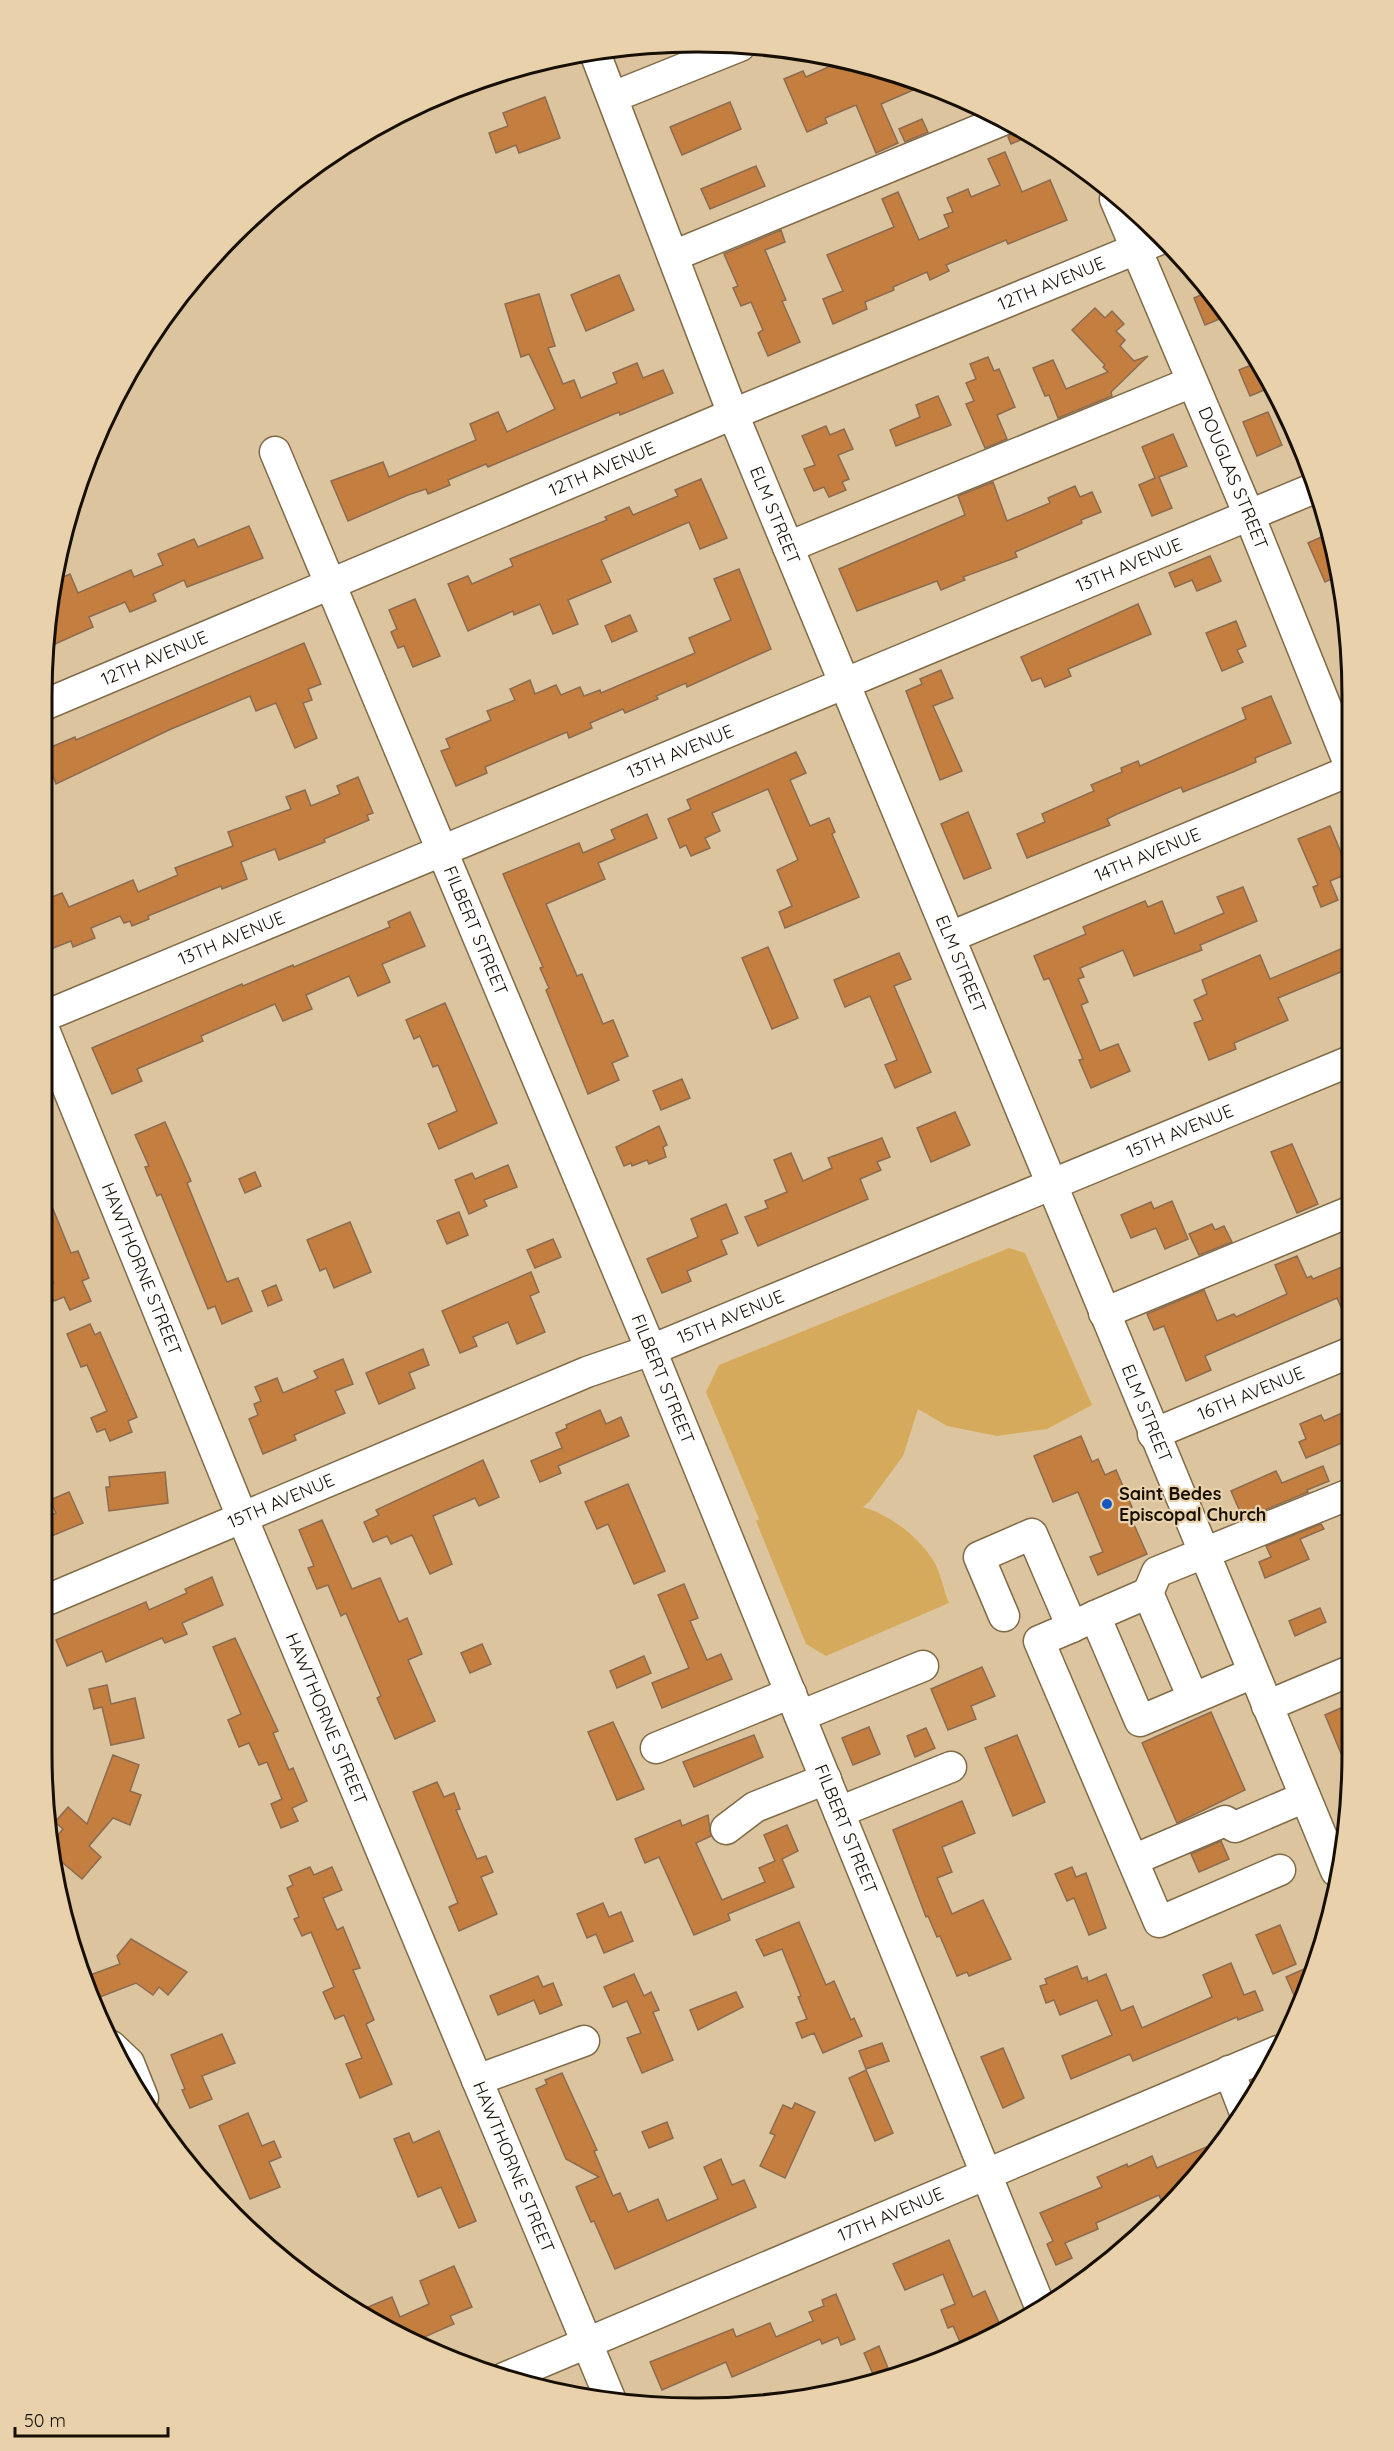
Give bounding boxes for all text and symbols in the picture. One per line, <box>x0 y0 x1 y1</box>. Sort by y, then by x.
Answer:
street label: 12TH AVENUE <box>994 251 1108 315</box>
street label: DOUGLAS STREET <box>1193 403 1274 553</box>
street label: 12TH AVENUE <box>545 436 659 501</box>
street label: ELM STREET <box>745 463 806 568</box>
street label: 13TH AVENUE <box>1072 532 1186 597</box>
street label: 12TH AVENUE <box>97 625 211 691</box>
street label: 13TH AVENUE <box>623 719 737 784</box>
street label: 14TH AVENUE <box>1091 822 1204 887</box>
street label: FILBERT STREET <box>439 862 513 999</box>
street label: 13TH AVENUE <box>175 906 288 970</box>
street label: ELM STREET <box>931 912 992 1017</box>
street label: 15TH AVENUE <box>1123 1099 1237 1163</box>
street label: HAWTHORNE STREET <box>96 1179 187 1359</box>
street label: 15TH AVENUE <box>674 1284 787 1349</box>
street label: FILBERT STREET <box>626 1311 700 1447</box>
street label: ELM STREET <box>1117 1361 1178 1466</box>
street label: 16TH AVENUE <box>1194 1361 1308 1425</box>
street label: 15TH AVENUE <box>224 1468 338 1533</box>
place label: Saint Bedes Episcopal Church <box>1119 1482 1266 1526</box>
marker: Saint Bedes Episcopal Church <box>1100 1497 1114 1511</box>
street label: HAWTHORNE STREET <box>281 1629 373 1808</box>
street label: FILBERT STREET <box>810 1761 883 1898</box>
street label: HAWTHORNE STREET <box>468 2078 560 2256</box>
street label: 17TH AVENUE <box>834 2181 947 2247</box>
scale bar <box>15 2400 168 2438</box>
text: 50 m <box>24 2409 66 2432</box>

